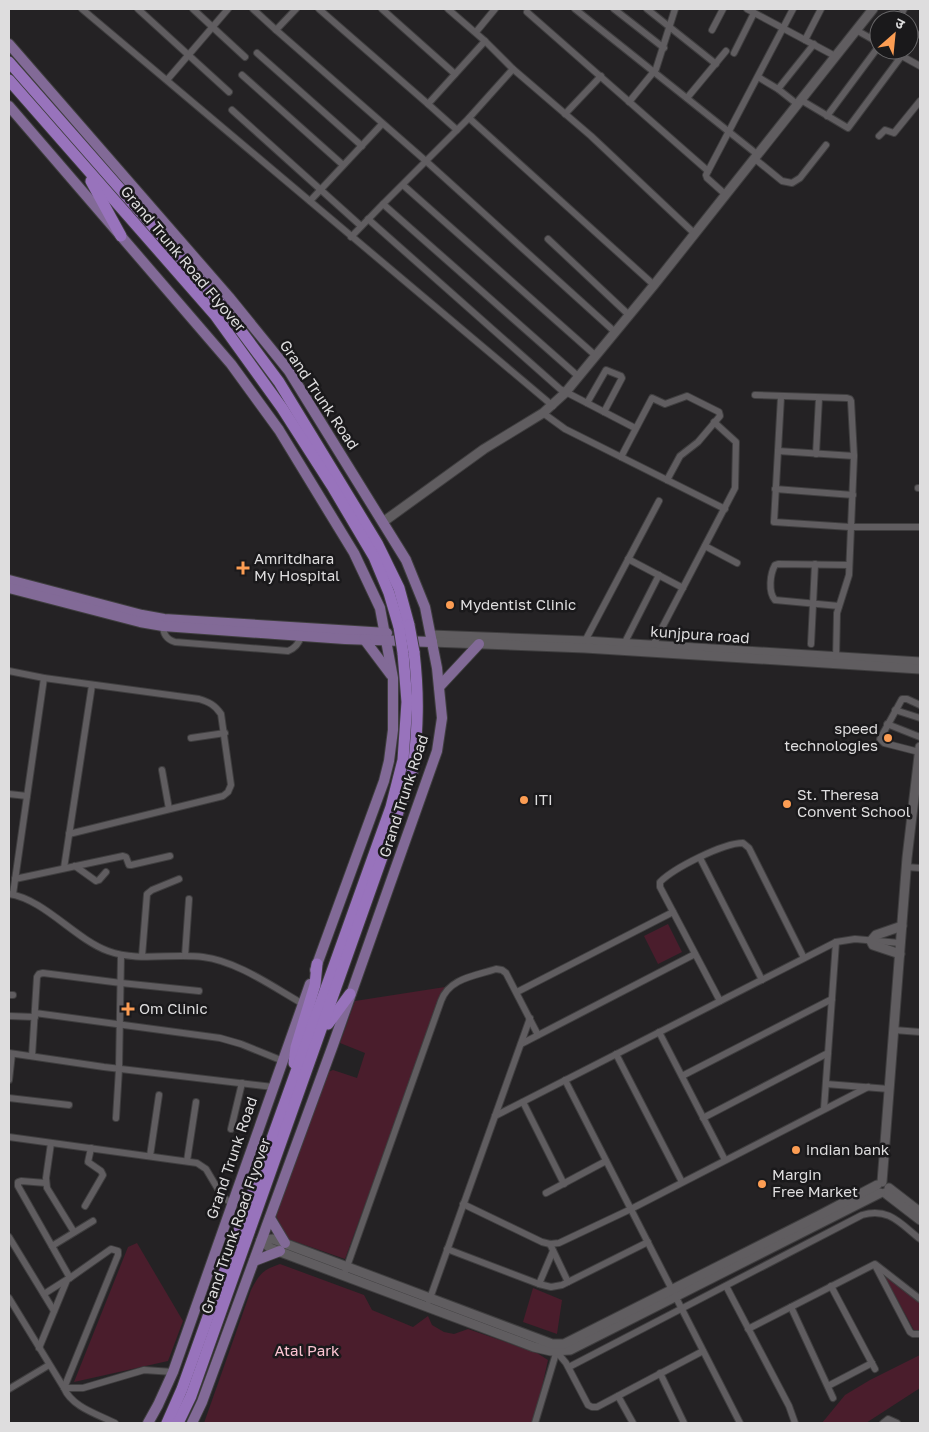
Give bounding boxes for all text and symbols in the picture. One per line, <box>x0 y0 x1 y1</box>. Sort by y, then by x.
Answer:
north arrow <box>869 10 919 60</box>
text: उ <box>893 14 908 33</box>
street label: Grand Trunk Road Flyover <box>118 182 250 335</box>
street label: Grand Trunk Road <box>277 336 363 453</box>
place label: Amritdhara My Hospital <box>254 549 340 584</box>
marker: Amritdhara My Hospital <box>236 561 250 575</box>
place label: Mydentist Clinic <box>460 595 576 613</box>
marker: Mydentist Clinic <box>444 599 456 611</box>
street label: kunjpura road <box>650 622 750 646</box>
place label: speed technologies <box>784 719 878 754</box>
street label: Grand Trunk Road <box>375 732 431 859</box>
marker: speed technologies <box>882 732 894 744</box>
place label: St. Theresa Convent School <box>797 785 911 820</box>
place label: ITI <box>534 790 553 808</box>
marker: ITI <box>518 794 530 806</box>
marker: St. Theresa Convent School <box>781 798 793 810</box>
place label: Om Clinic <box>139 999 208 1017</box>
marker: Om Clinic <box>121 1002 135 1016</box>
street label: Grand Trunk Road <box>202 1094 260 1221</box>
street label: Grand Trunk Road Flyover <box>196 1135 274 1316</box>
place label: indian bank <box>806 1140 890 1158</box>
marker: indian bank <box>790 1144 802 1156</box>
place label: Margin Free Market <box>772 1165 858 1200</box>
marker: Margin Free Market <box>756 1178 768 1190</box>
park label: Atal Park <box>275 1341 340 1359</box>

